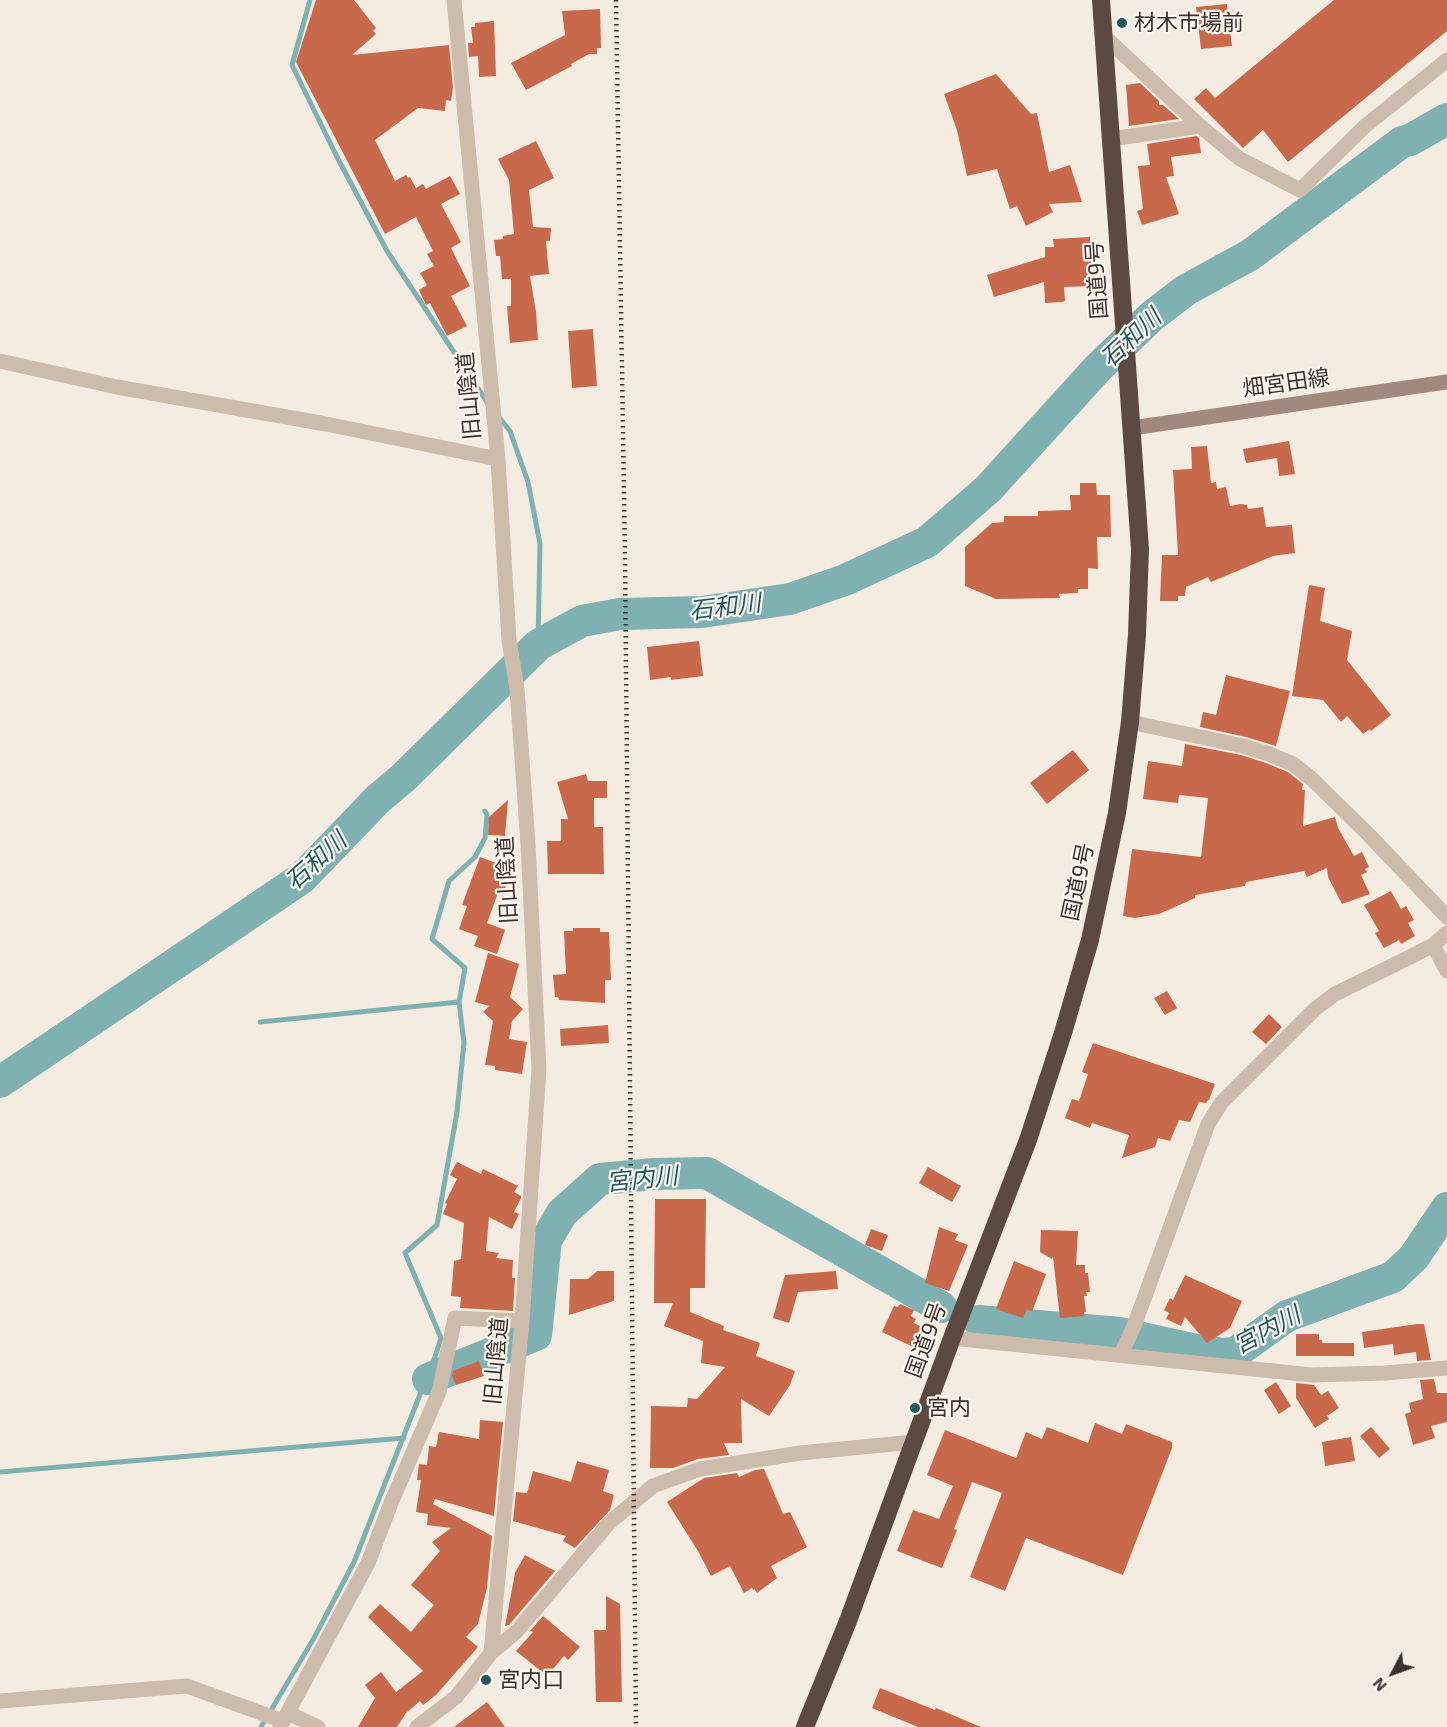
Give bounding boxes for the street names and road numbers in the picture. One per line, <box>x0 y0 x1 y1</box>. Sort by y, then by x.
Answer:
street label: 国道9号 <box>1081 240 1113 320</box>
street label: 旧山陰道 <box>452 351 486 441</box>
street label: 畑宮田線 <box>1241 364 1331 402</box>
street label: 旧山陰道 <box>492 835 522 925</box>
street label: 国道9号 <box>1057 841 1099 923</box>
street label: 国道9号 <box>900 1299 952 1381</box>
street label: 旧山陰道 <box>479 1316 513 1406</box>

